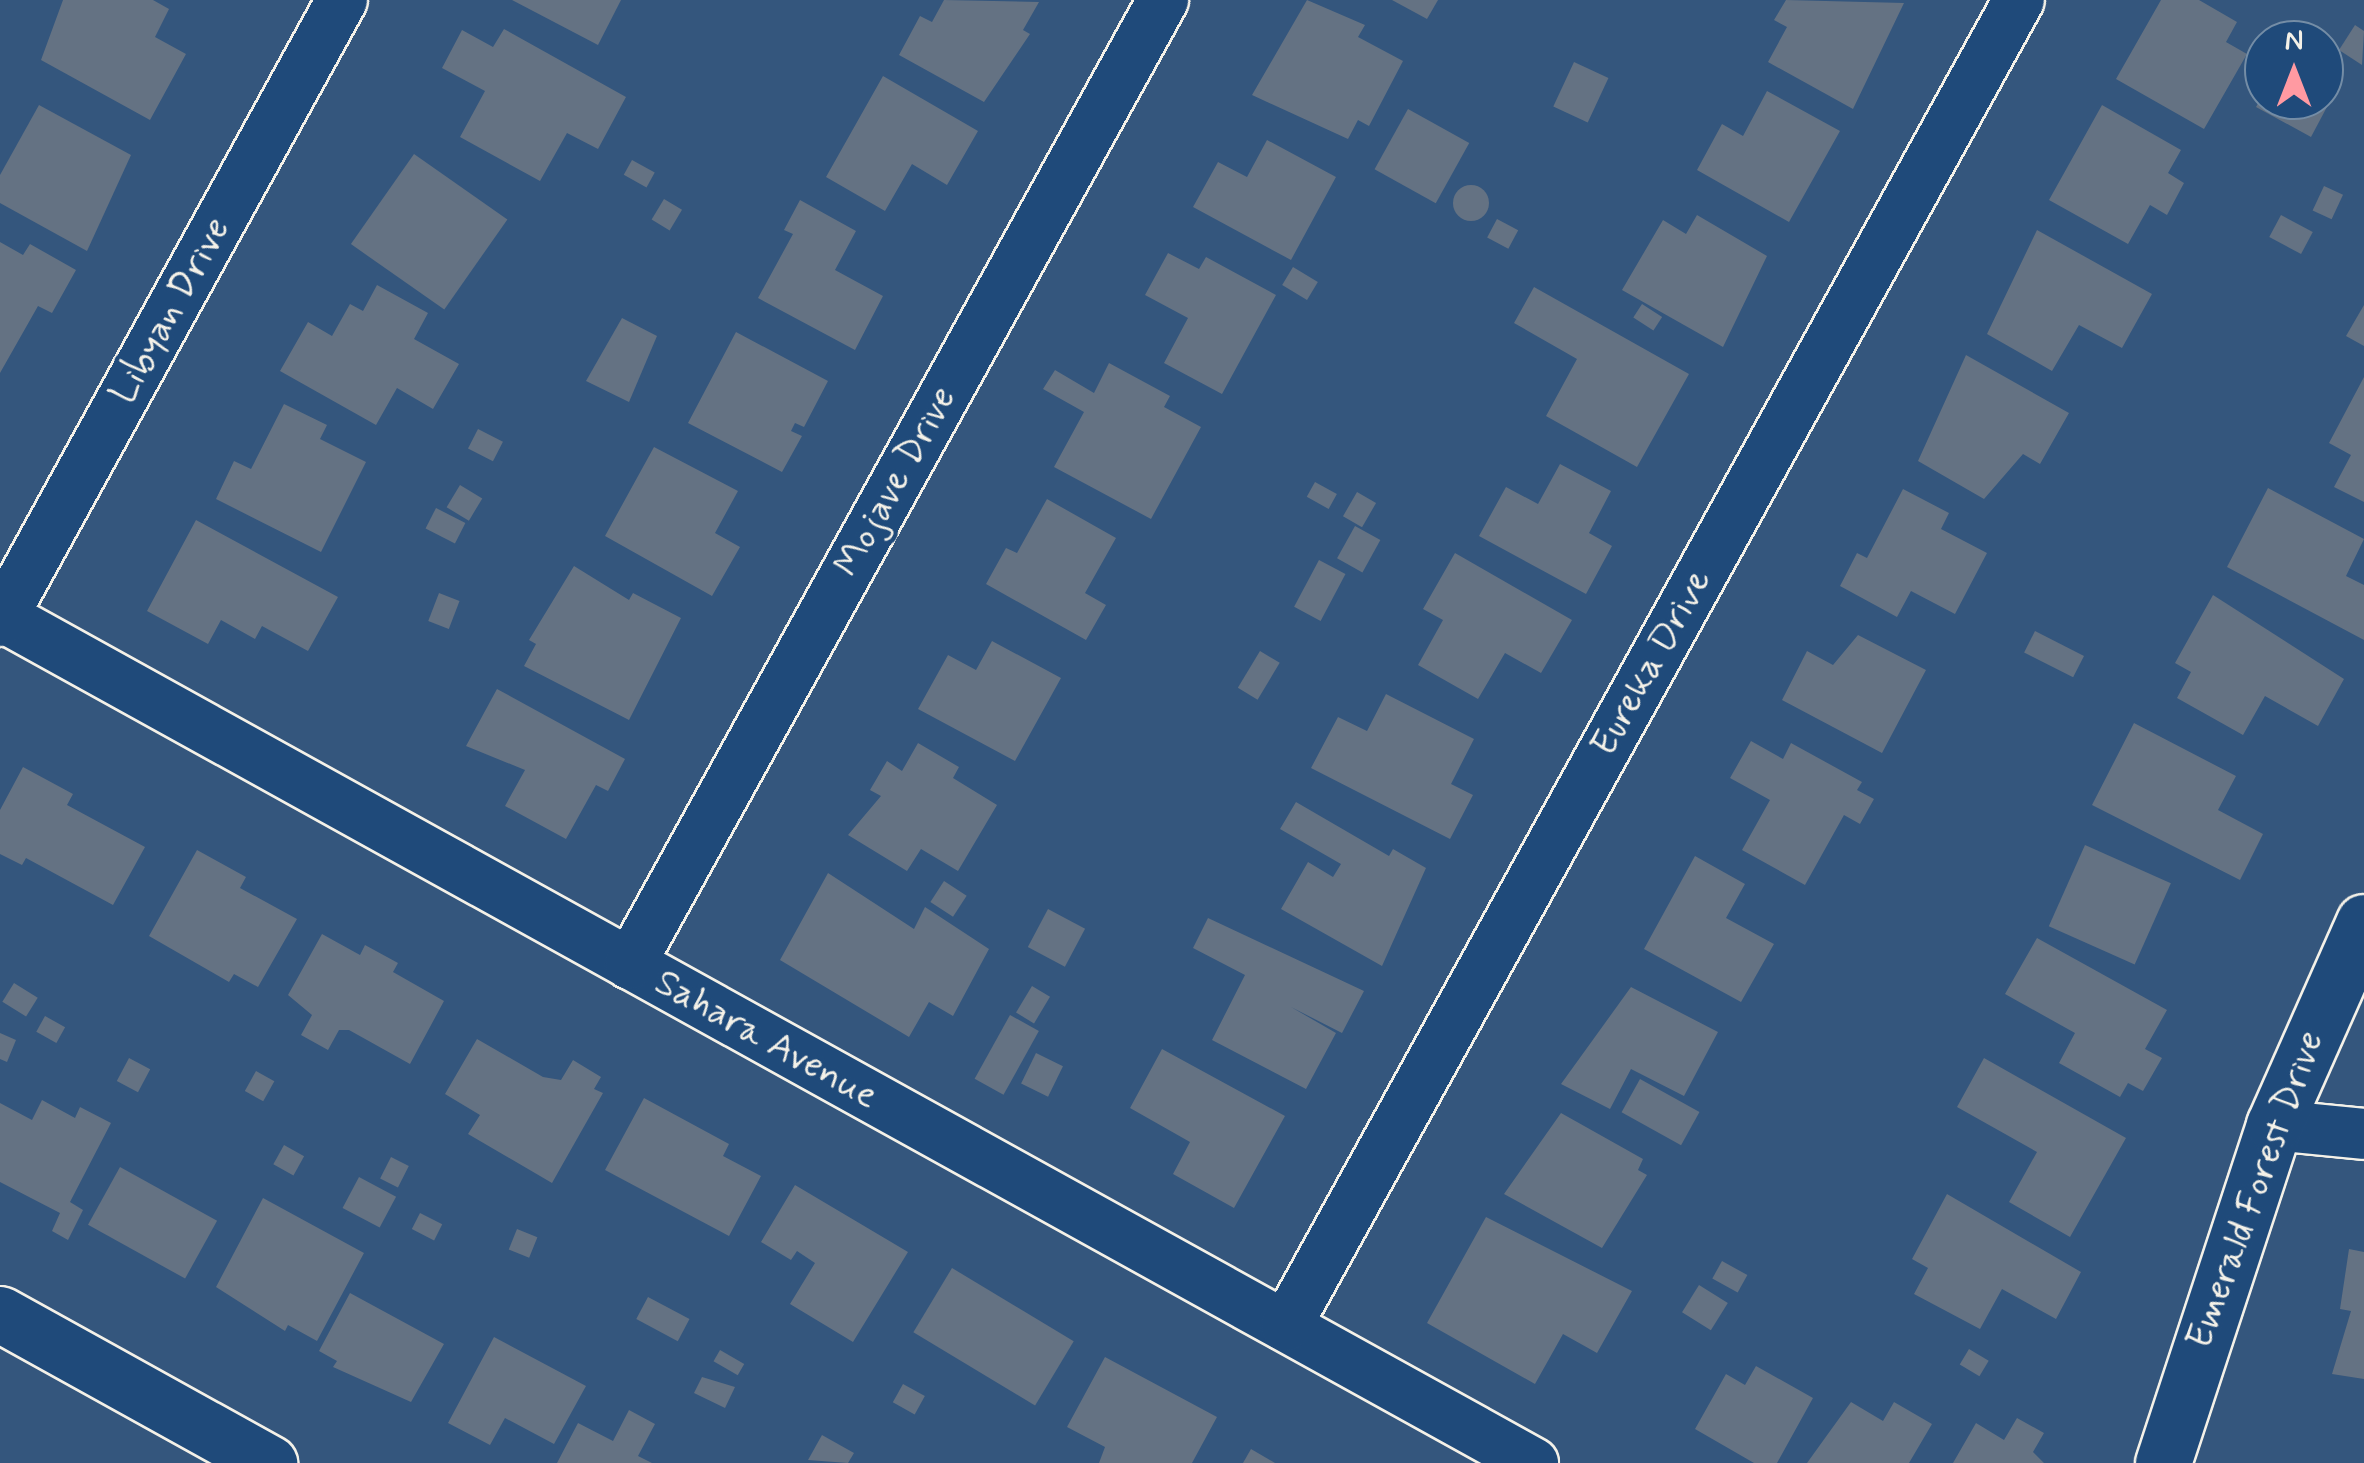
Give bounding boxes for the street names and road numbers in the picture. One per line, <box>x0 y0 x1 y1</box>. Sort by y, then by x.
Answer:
street label: Libyan Drive <box>102 211 240 411</box>
street label: Mojave Drive <box>825 379 967 585</box>
street label: Eureka Drive <box>1583 563 1721 763</box>
street label: Sahara Avenue <box>647 960 885 1120</box>
street label: Emerald Forest Drive <box>2178 1026 2334 1354</box>

